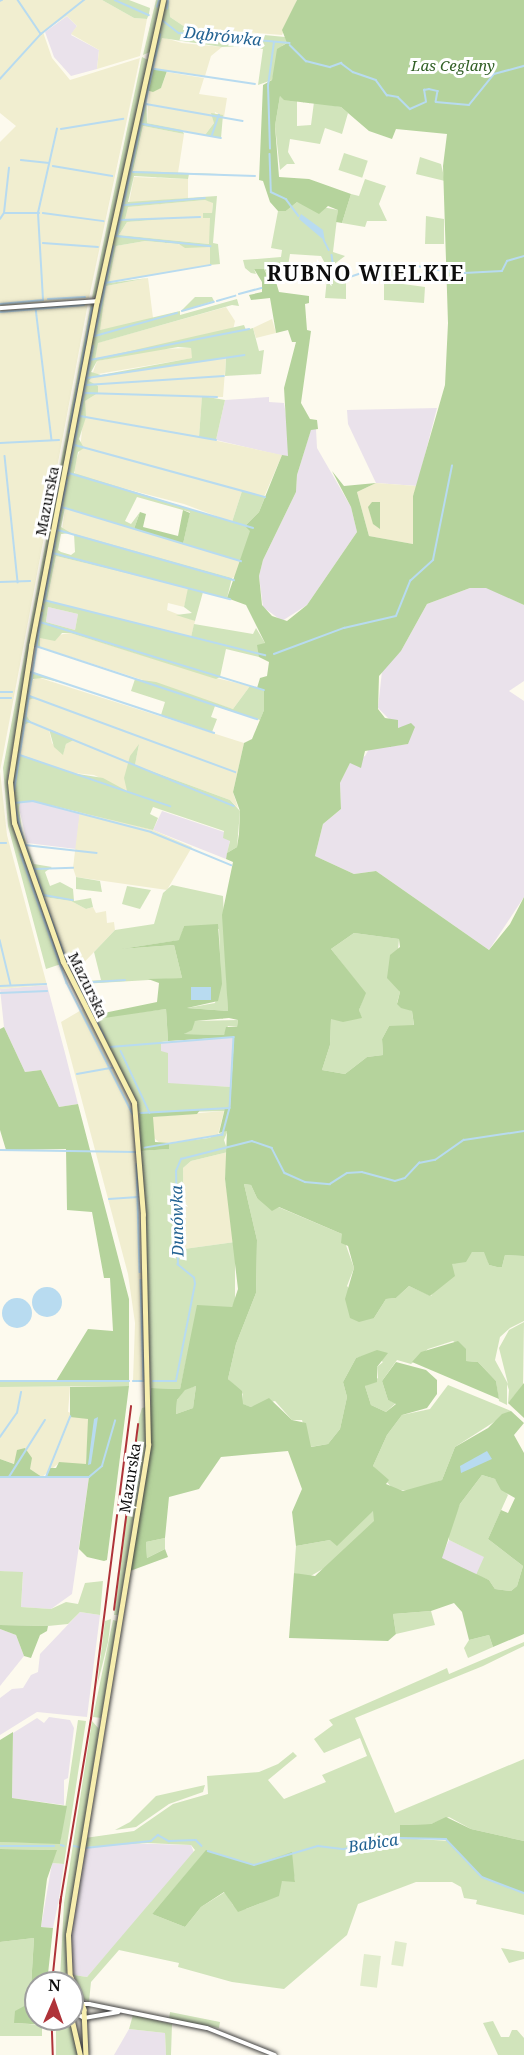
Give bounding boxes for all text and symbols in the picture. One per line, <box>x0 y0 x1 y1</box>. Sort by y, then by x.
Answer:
water label: Dąbrówka <box>183 22 263 50</box>
park label: Las Ceglany <box>411 57 495 75</box>
district label: RUBNO WIELKIE <box>267 260 465 286</box>
street label: Mazurska <box>31 465 63 537</box>
street label: Mazurska <box>64 949 112 1021</box>
water label: Dunówka <box>167 1185 187 1257</box>
street label: Mazurska <box>116 1442 144 1514</box>
water label: Babica <box>346 1830 400 1856</box>
north arrow <box>24 1971 84 2031</box>
text: N <box>48 1974 61 1996</box>

